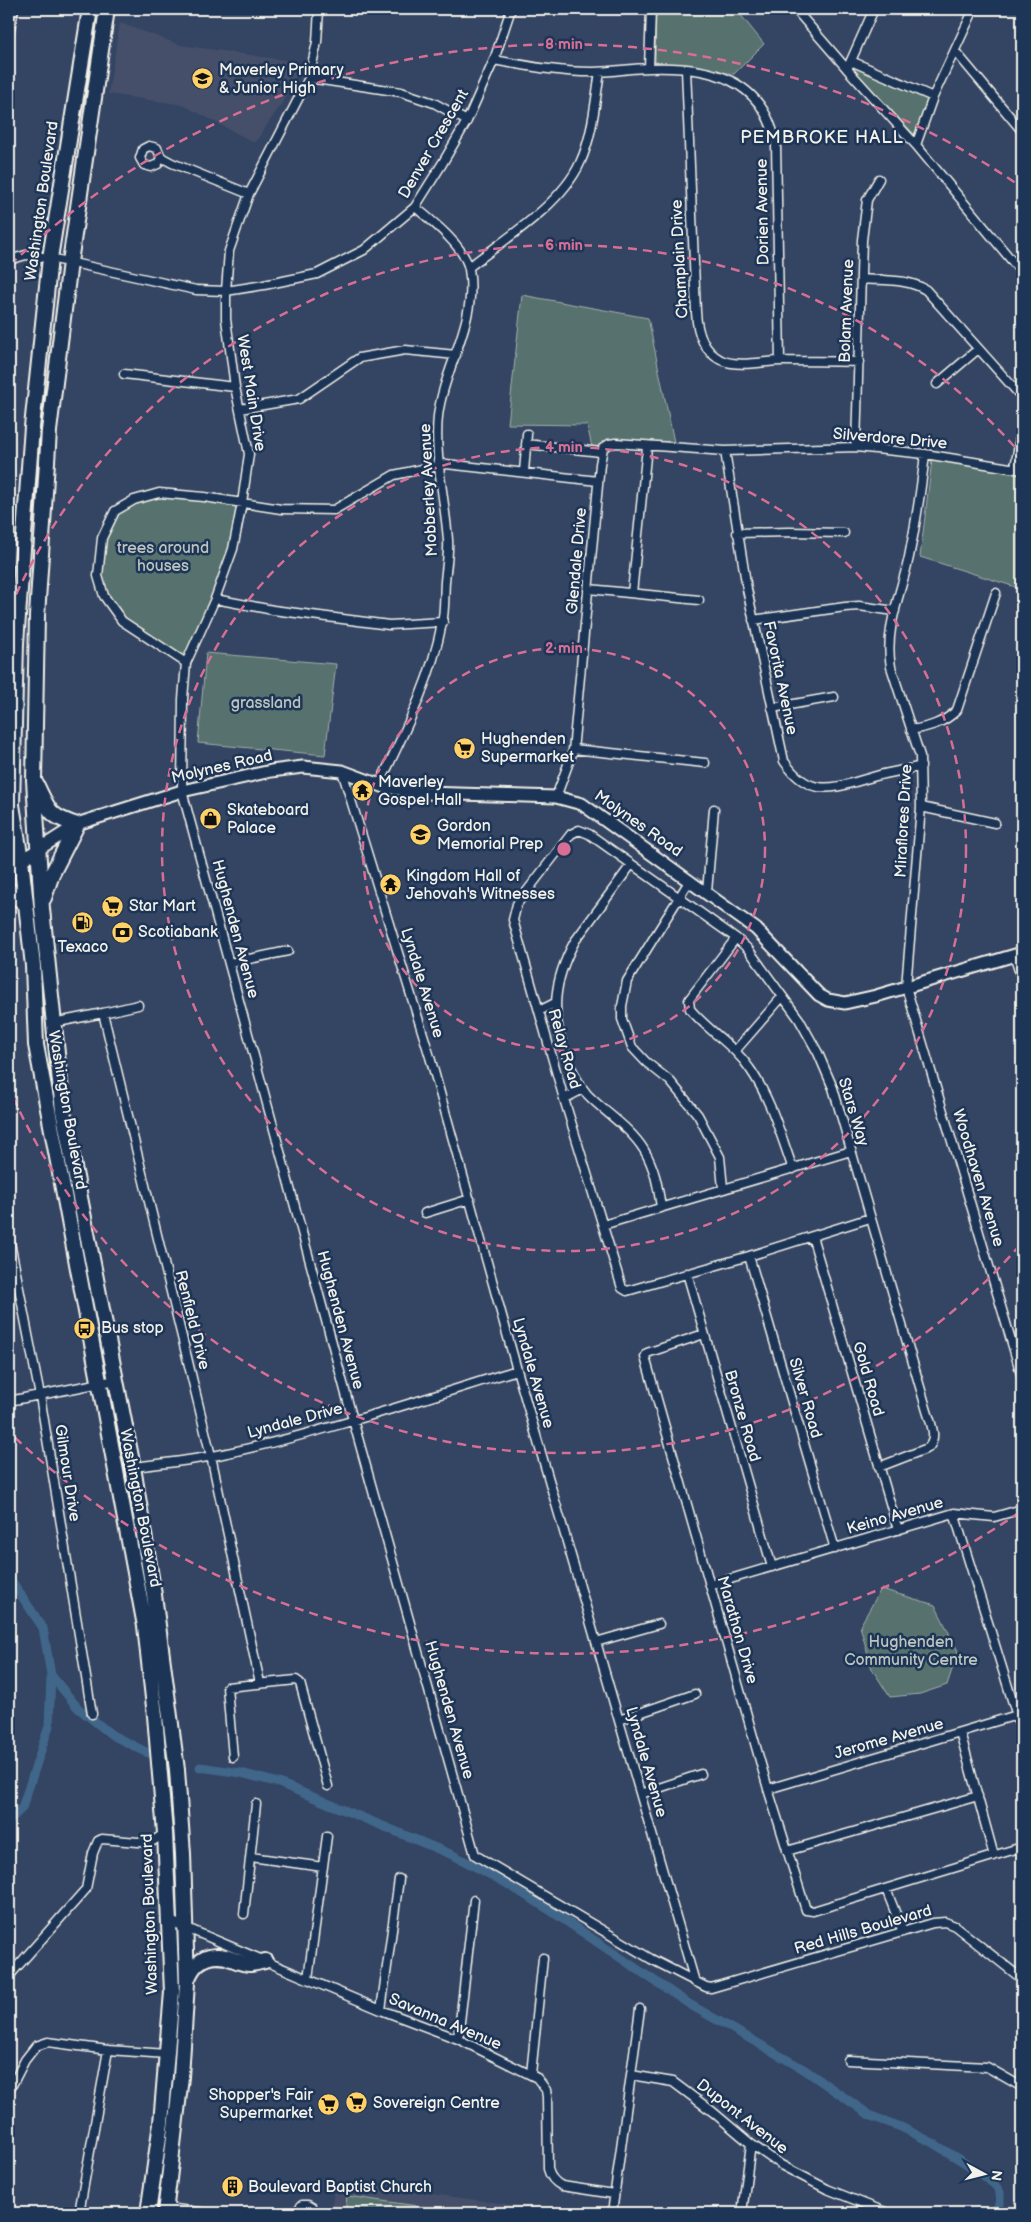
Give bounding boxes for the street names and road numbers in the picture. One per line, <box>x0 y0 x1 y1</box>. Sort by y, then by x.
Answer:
street label: Denver Crescent <box>395 86 473 202</box>
street label: Washington Boulevard <box>21 120 63 282</box>
street label: Dorien Avenue <box>753 158 773 265</box>
street label: Champlain Drive <box>667 199 693 319</box>
street label: Bolam Avenue <box>836 258 858 363</box>
street label: West Main Drive <box>232 333 270 453</box>
street label: Mobberley Avenue <box>416 423 442 557</box>
street label: Silverdore Drive <box>832 425 948 454</box>
street label: Glendale Drive <box>563 506 591 615</box>
street label: Favorita Avenue <box>759 619 801 737</box>
street label: Molynes Road <box>170 746 274 788</box>
street label: Miraflores Drive <box>892 763 916 878</box>
street label: Molynes Road <box>590 787 686 861</box>
street label: Hughenden Avenue <box>207 858 263 1001</box>
street label: Lyndale Avenue <box>396 926 448 1041</box>
street label: Relay Road <box>543 1007 585 1091</box>
street label: Washington Boulevard <box>44 1029 90 1191</box>
street label: Stars Way <box>834 1076 873 1149</box>
street label: Woodhaven Avenue <box>948 1107 1008 1250</box>
street label: Hughenden Avenue <box>312 1249 368 1392</box>
street label: Renfield Drive <box>170 1268 214 1372</box>
street label: Lyndale Avenue <box>508 1316 558 1431</box>
street label: Gold Road <box>848 1340 888 1418</box>
street label: Silver Road <box>784 1356 826 1440</box>
street label: Bronze Road <box>720 1368 764 1464</box>
street label: Lyndale Drive <box>245 1399 345 1443</box>
street label: Gilmour Drive <box>50 1423 84 1523</box>
street label: Washington Boulevard <box>115 1427 165 1589</box>
street label: Keino Avenue <box>845 1493 946 1539</box>
street label: Marathon Drive <box>713 1574 762 1687</box>
street label: Hughenden Avenue <box>420 1639 478 1782</box>
street label: Lyndale Avenue <box>621 1705 671 1820</box>
street label: Jerome Avenue <box>832 1714 946 1764</box>
street label: Washington Boulevard <box>138 1833 162 1995</box>
street label: Red Hills Boulevard <box>792 1901 934 1959</box>
street label: Savanna Avenue <box>386 1990 505 2054</box>
street label: Dupont Avenue <box>692 2075 792 2159</box>

